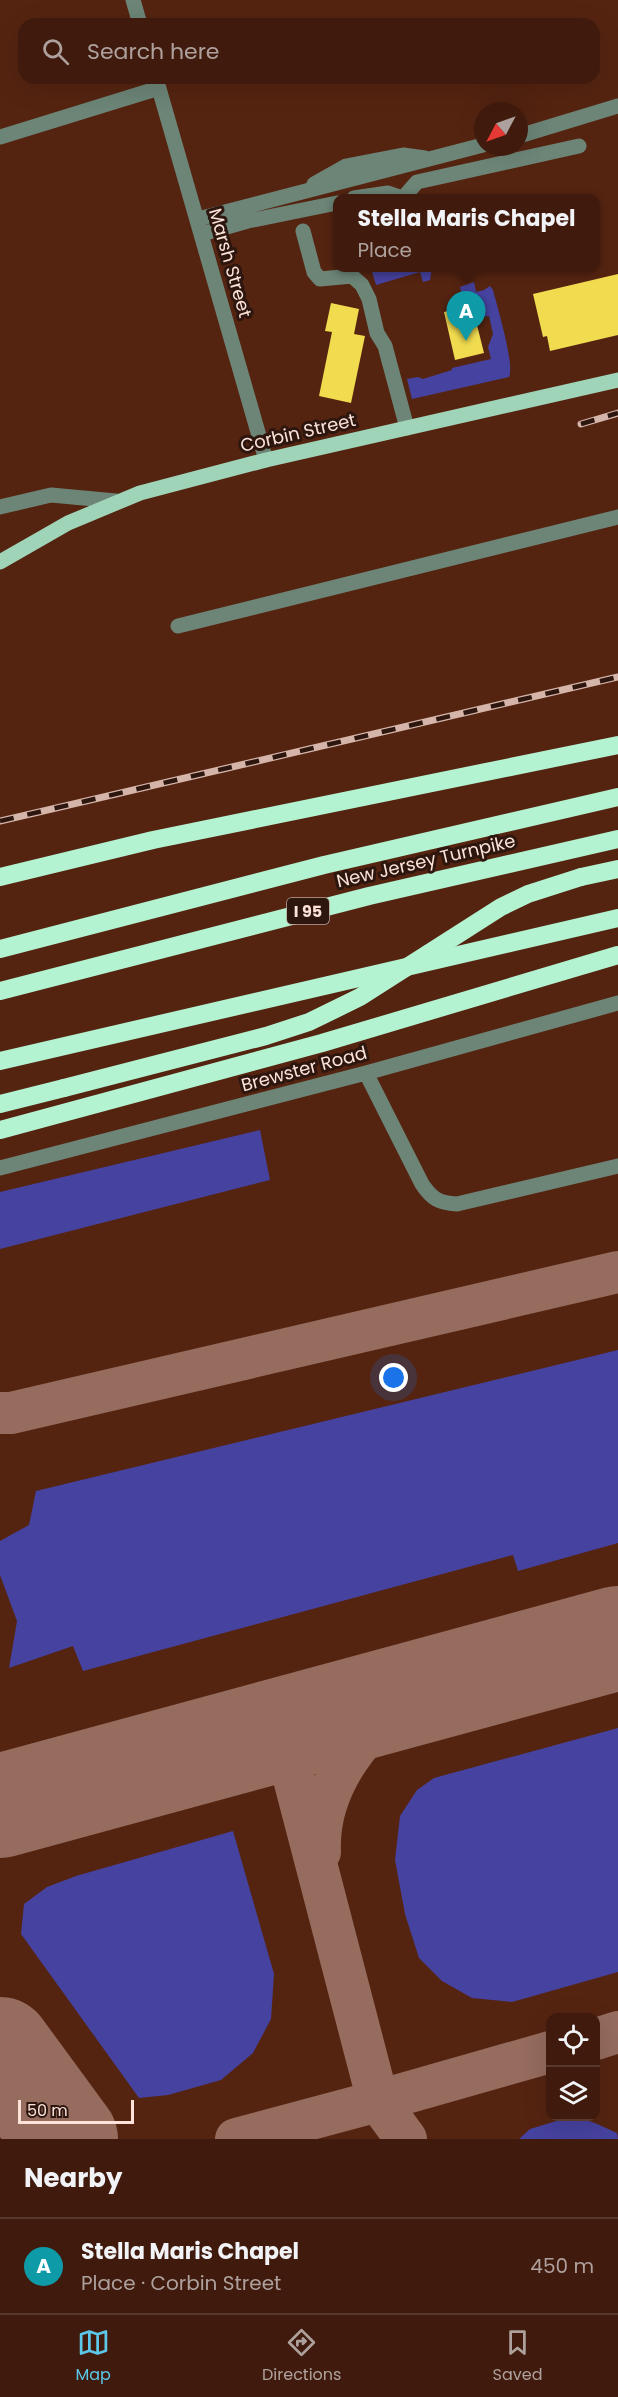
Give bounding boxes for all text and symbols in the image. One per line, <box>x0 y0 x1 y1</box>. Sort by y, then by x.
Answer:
search box <box>18 18 600 84</box>
icon: search <box>39 35 72 68</box>
text: Search here <box>87 36 220 67</box>
north arrow <box>474 102 528 156</box>
popup <box>333 194 600 272</box>
text: Stella Maris Chapel <box>357 203 576 234</box>
street label: Marsh Street <box>203 205 258 321</box>
text: Place <box>357 236 412 264</box>
pin: A <box>446 292 486 341</box>
street label: Corbin Street <box>238 407 358 458</box>
street label: New Jersey Turnpike <box>334 828 518 893</box>
road number: I 95 <box>287 898 329 924</box>
street label: Brewster Road <box>238 1040 369 1097</box>
your location <box>379 1363 408 1392</box>
map controls <box>546 2013 600 2121</box>
button: locate <box>546 2013 600 2067</box>
button: layers <box>546 2067 600 2121</box>
scale bar <box>18 2097 134 2124</box>
text: 50 m <box>27 2099 68 2122</box>
text: Nearby <box>24 2160 122 2196</box>
text: Stella Maris Chapel <box>81 2236 299 2267</box>
text: A <box>36 2252 51 2280</box>
text: 450 m <box>530 2252 594 2280</box>
text: Place · Corbin Street <box>81 2269 281 2297</box>
tab: Map <box>76 2326 111 2387</box>
tab: Directions <box>262 2326 341 2387</box>
tab: Saved <box>493 2326 542 2387</box>

